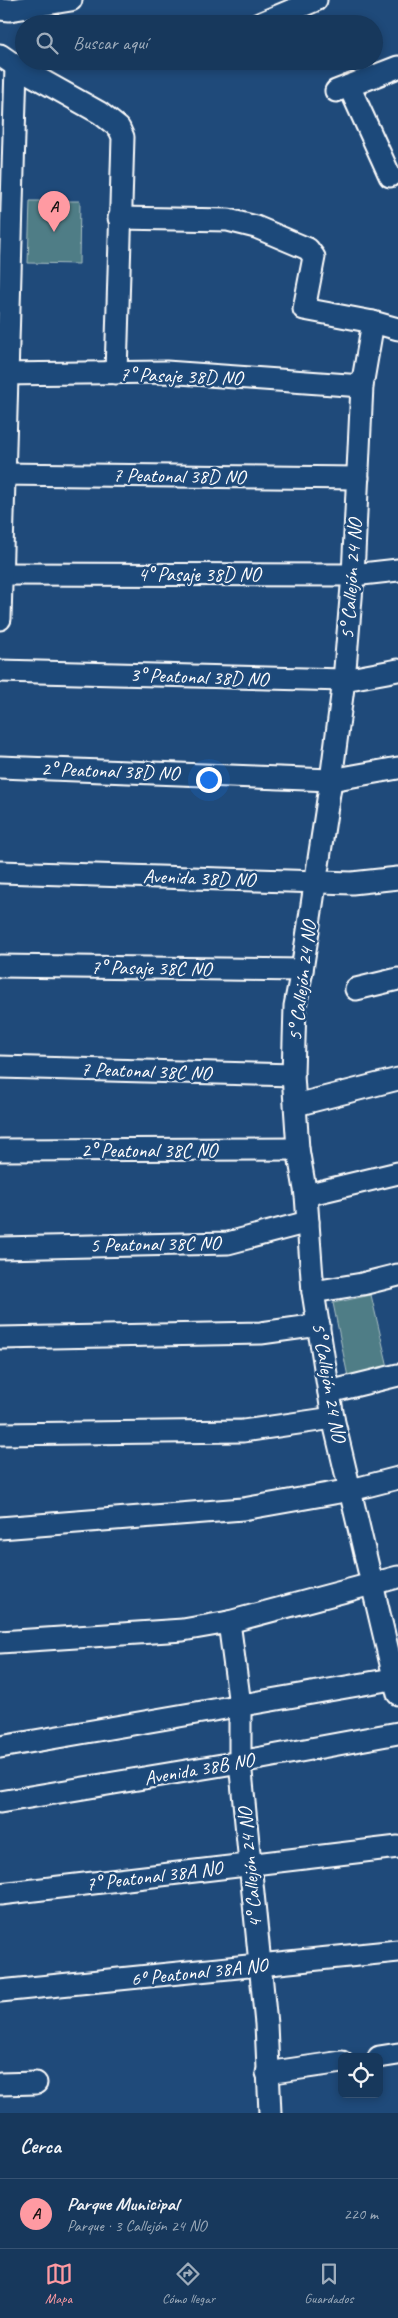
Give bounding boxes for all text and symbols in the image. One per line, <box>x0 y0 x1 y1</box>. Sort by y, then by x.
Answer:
search box <box>15 15 383 70</box>
icon: search <box>33 29 61 57</box>
text: Buscar aquí <box>73 31 147 55</box>
pin: A <box>38 191 70 232</box>
street label: 7° Pasaje 38D NO <box>119 361 245 391</box>
street label: 7 Peatonal 38D NO <box>113 462 248 490</box>
street label: 5° Callejón 24 NO <box>334 516 368 640</box>
street label: 4° Pasaje 38D NO <box>138 562 262 587</box>
street label: 3° Peatonal 38D NO <box>130 662 271 692</box>
street label: 2° Peatonal 38D NO <box>41 756 182 786</box>
your location <box>196 767 222 793</box>
street label: Avenida 38D NO <box>142 864 258 893</box>
street label: 5° Callejón 24 NO <box>282 918 322 1042</box>
street label: 7° Pasaje 38C NO <box>91 954 214 982</box>
street label: 7 Peatonal 38C NO <box>80 1056 214 1086</box>
street label: 2° Peatonal 38C NO <box>81 1138 219 1163</box>
street label: 5 Peatonal 38C NO <box>90 1230 222 1258</box>
street label: 5° Callejón 24 NO <box>306 1320 352 1446</box>
street label: Avenida 38B NO <box>142 1747 258 1791</box>
street label: 4° Callejón 24 NO <box>232 1805 268 1929</box>
street label: 7° Peatonal 38A NO <box>84 1855 226 1897</box>
street label: 6º Peatonal 38A NO <box>129 1952 271 1992</box>
map controls <box>338 2053 383 2098</box>
button: locate <box>338 2053 383 2098</box>
text: Cerca <box>20 2133 61 2159</box>
text: Parque Municipal <box>67 2192 178 2216</box>
text: A <box>32 2204 40 2224</box>
text: 220 m <box>344 2204 378 2224</box>
text: Parque · 3 Callejón 24 NO <box>67 2216 206 2236</box>
tab: Mapa <box>45 2260 73 2307</box>
tab: Cómo llegar <box>162 2260 215 2307</box>
tab: Guardados <box>304 2260 353 2307</box>

